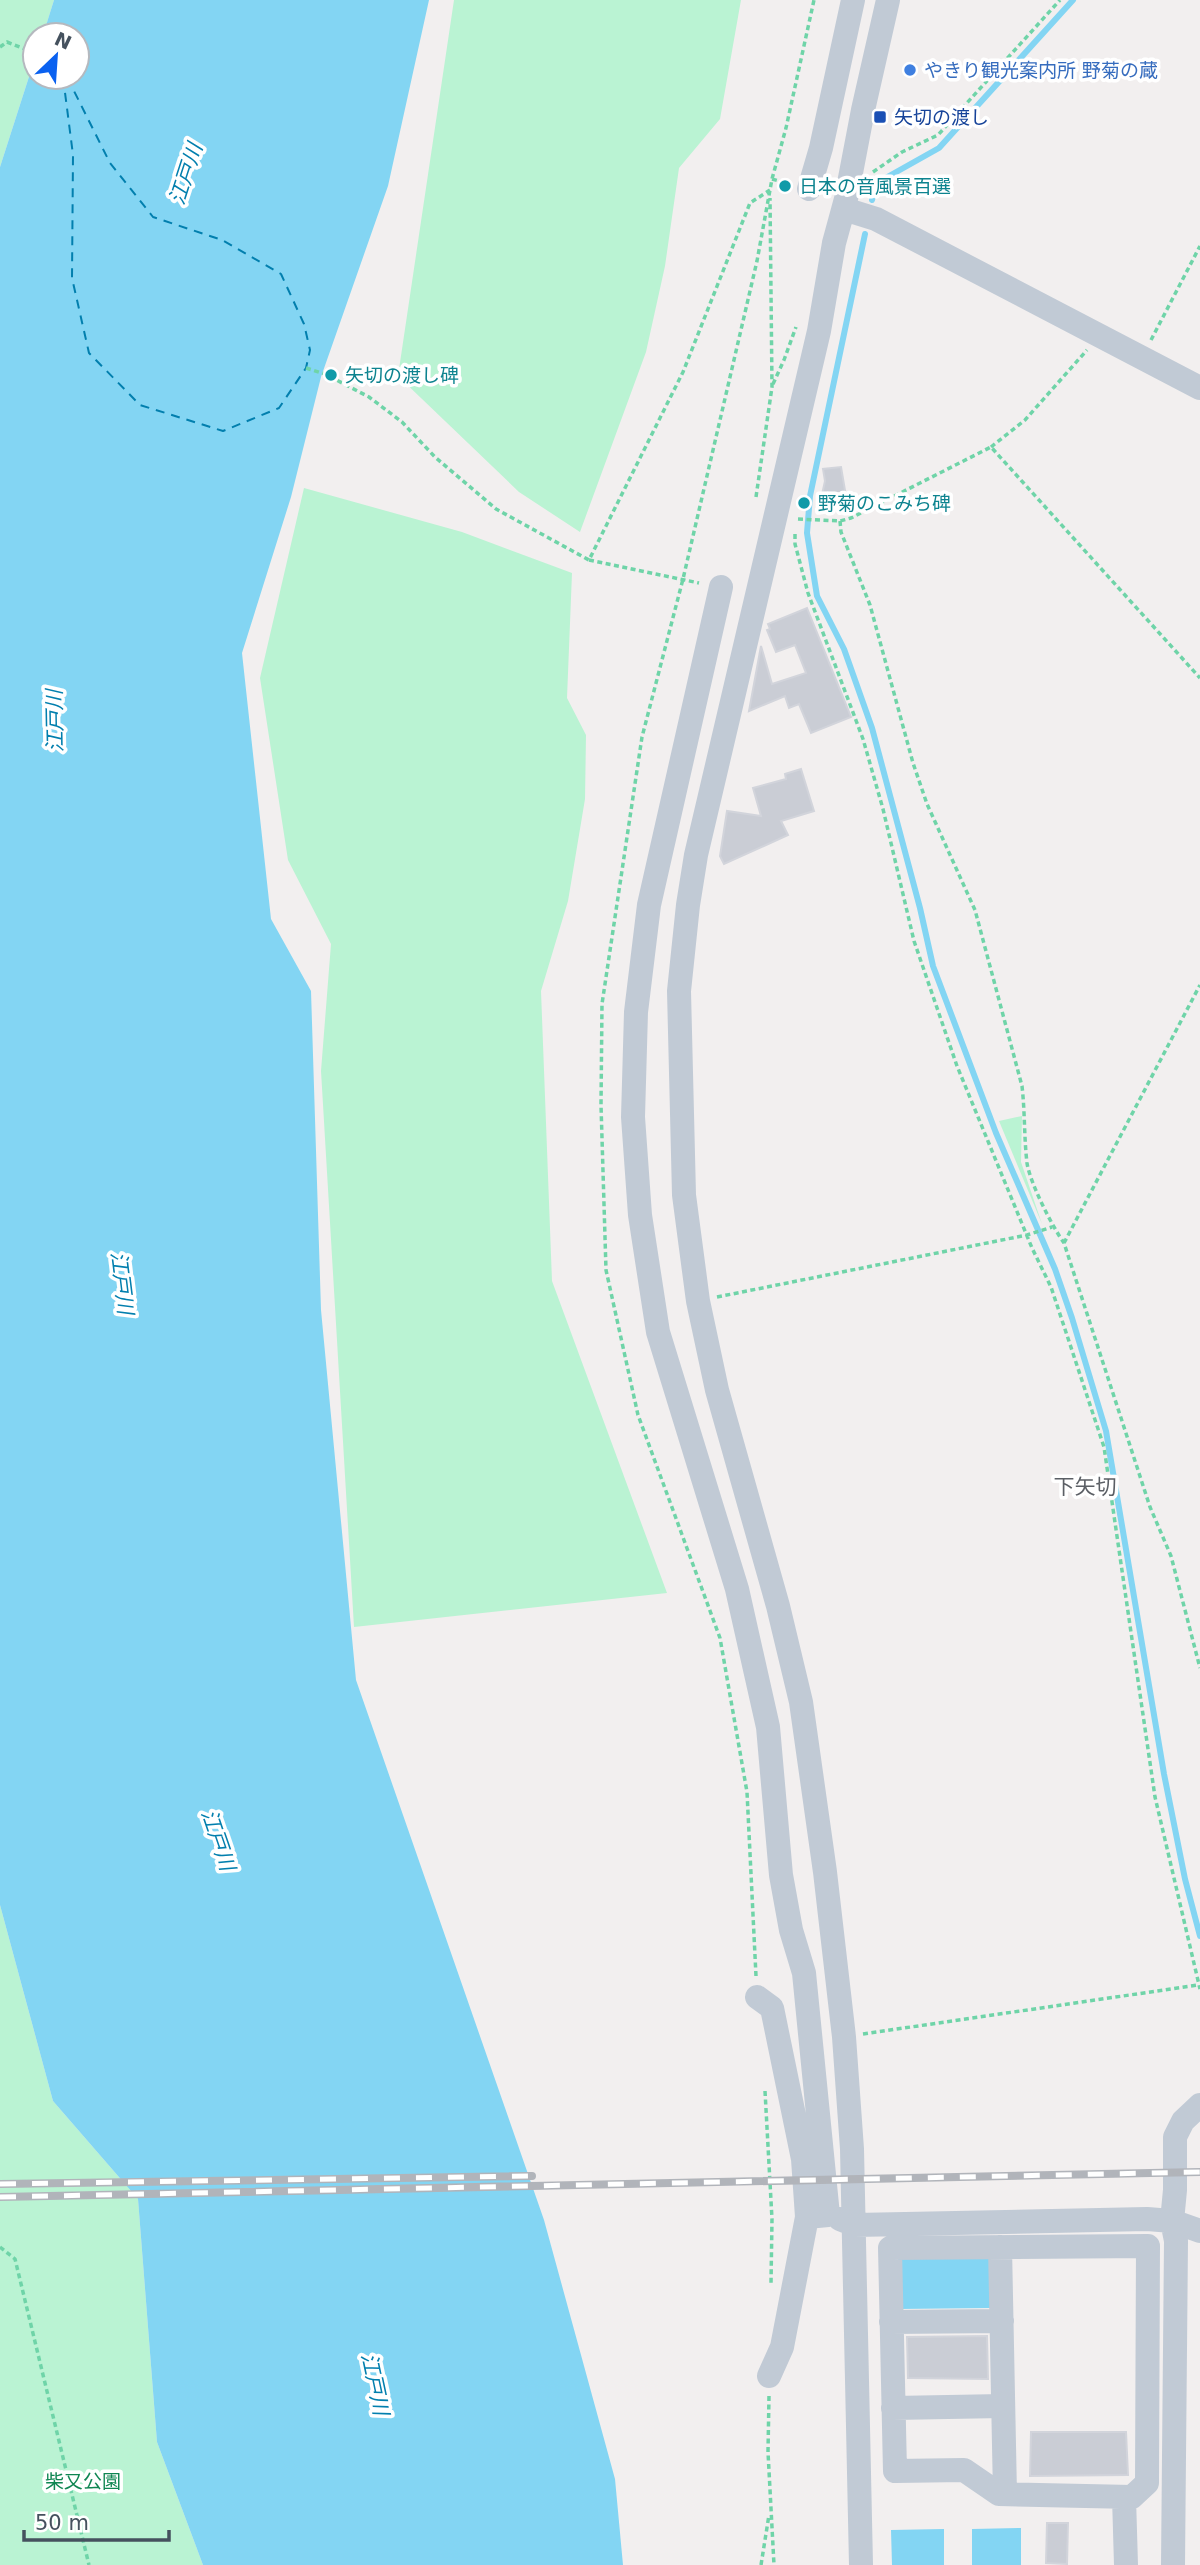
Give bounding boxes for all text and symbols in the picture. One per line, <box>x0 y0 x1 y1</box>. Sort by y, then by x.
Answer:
north arrow <box>21 21 91 91</box>
text: N <box>51 27 75 54</box>
place label: やきり観光案内所 野菊の蔵 <box>924 59 1158 81</box>
marker: やきり観光案内所 野菊の蔵 <box>902 62 918 78</box>
place label: 矢切の渡し <box>894 106 989 128</box>
marker: 矢切の渡し <box>872 109 888 125</box>
water label: 江戸川 <box>165 138 208 208</box>
place label: 日本の音風景百選 <box>799 175 951 197</box>
marker: 日本の音風景百選 <box>777 178 793 194</box>
place label: 矢切の渡し碑 <box>345 364 459 386</box>
marker: 矢切の渡し碑 <box>323 367 339 383</box>
place label: 野菊のこみち碑 <box>818 492 951 514</box>
marker: 野菊のこみち碑 <box>796 495 812 511</box>
water label: 江戸川 <box>42 687 68 753</box>
water label: 江戸川 <box>106 1250 138 1318</box>
district label: 下矢切 <box>1054 1475 1117 1499</box>
water label: 江戸川 <box>196 1806 240 1876</box>
water label: 江戸川 <box>357 2351 394 2419</box>
park label: 柴又公園 <box>45 2470 121 2492</box>
scale bar <box>24 2498 170 2542</box>
text: 50 m <box>35 2511 89 2535</box>

